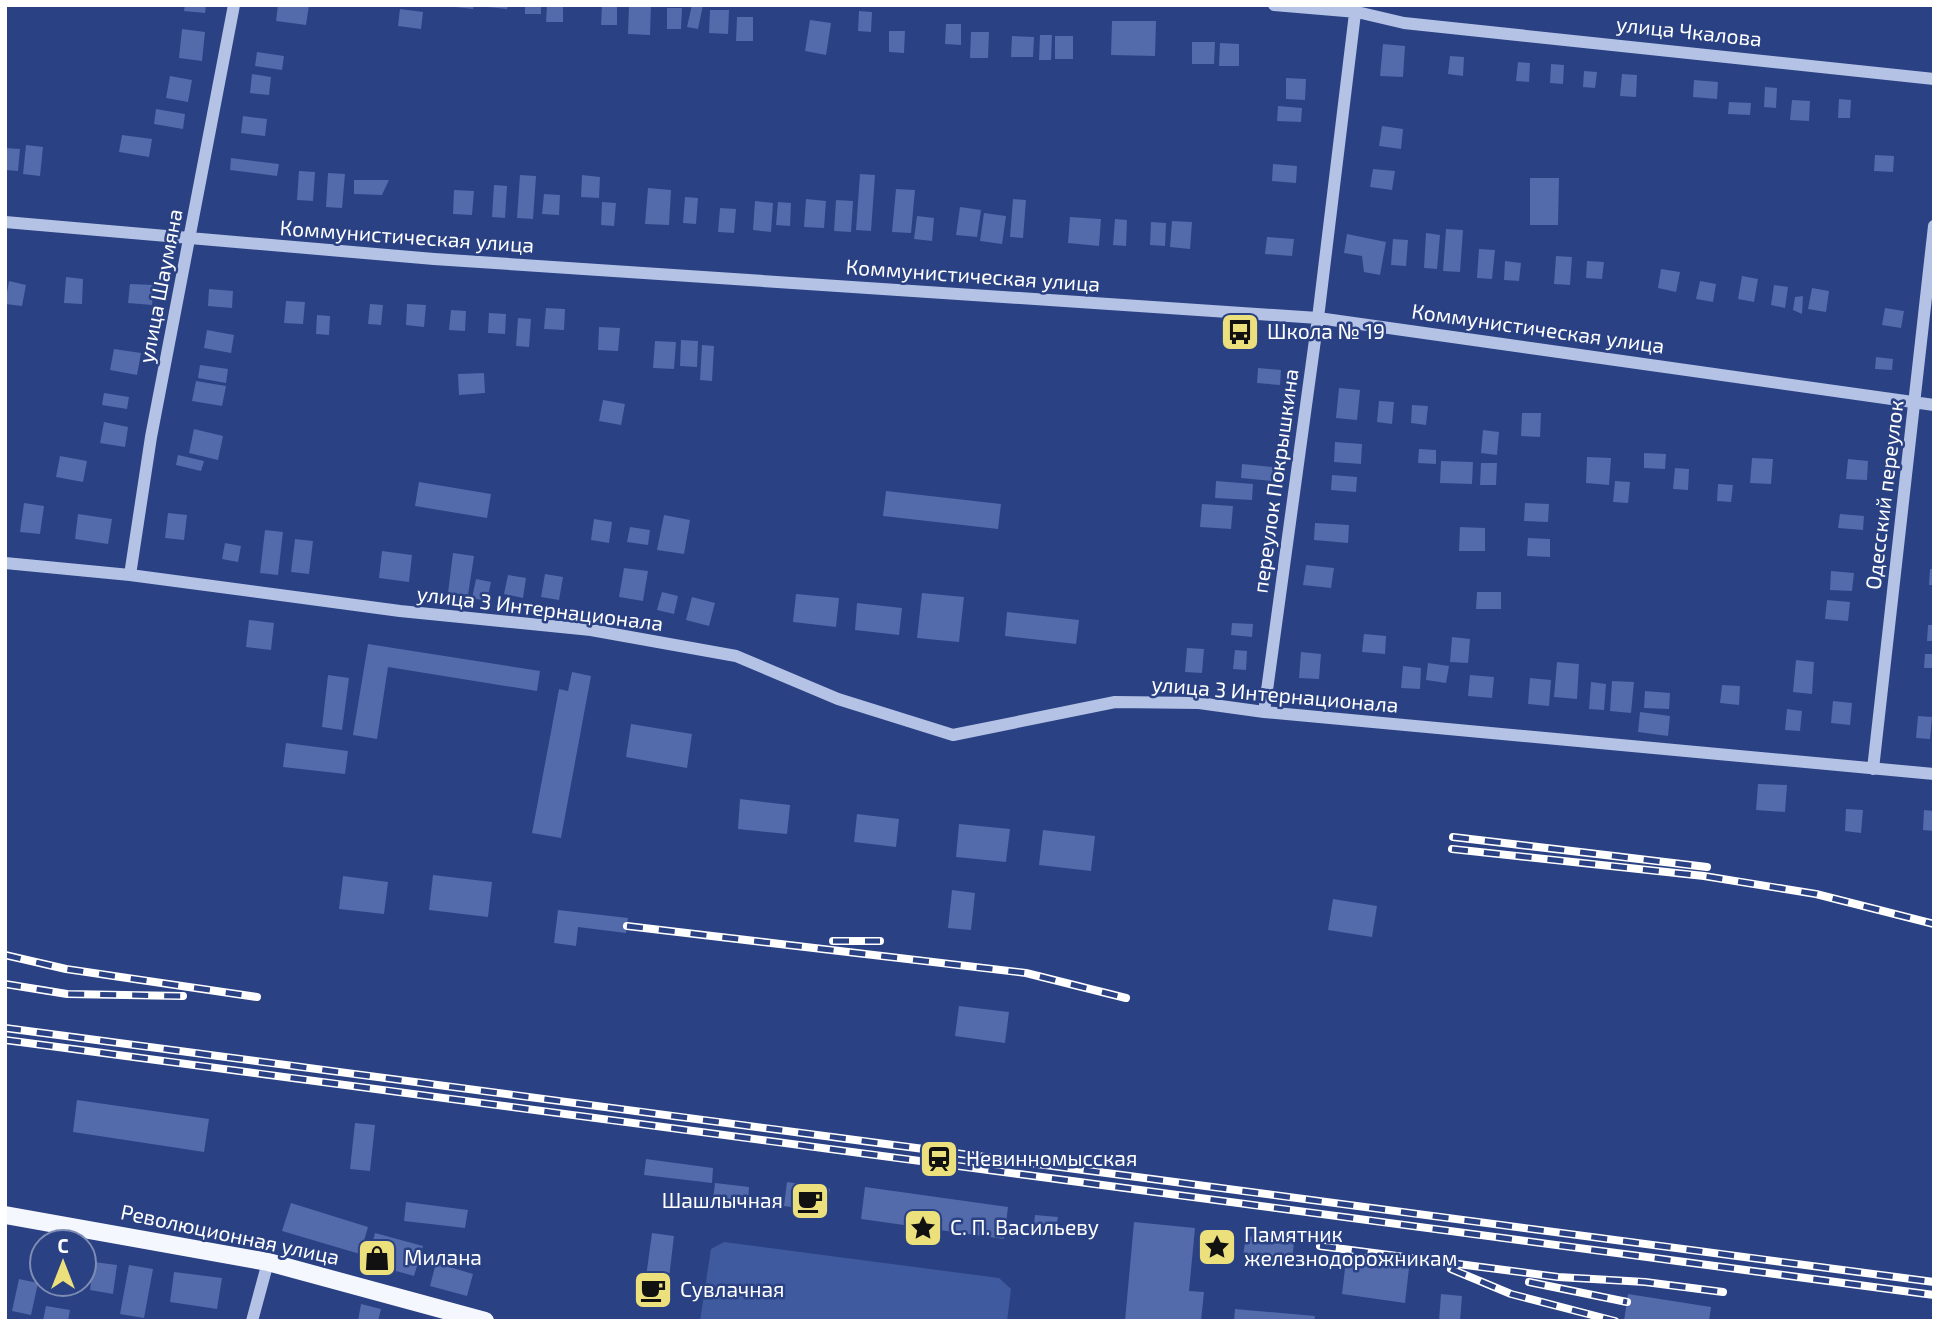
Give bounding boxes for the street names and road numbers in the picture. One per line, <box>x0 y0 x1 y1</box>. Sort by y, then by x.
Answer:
street label: улица Чкалова <box>1615 10 1763 52</box>
street label: улица Шаумяна <box>132 206 188 365</box>
street label: Коммунистическая улица <box>279 214 535 258</box>
street label: Коммунистическая улица <box>845 253 1101 297</box>
street label: Коммунистическая улица <box>1410 297 1666 359</box>
street label: переулок Покрышкина <box>1246 367 1304 595</box>
street label: Одесский переулок <box>1859 399 1909 591</box>
street label: улица 3 Интернационала <box>415 580 665 636</box>
street label: улица 3 Интернационала <box>1150 670 1400 718</box>
street label: Революционная улица <box>118 1198 342 1270</box>

